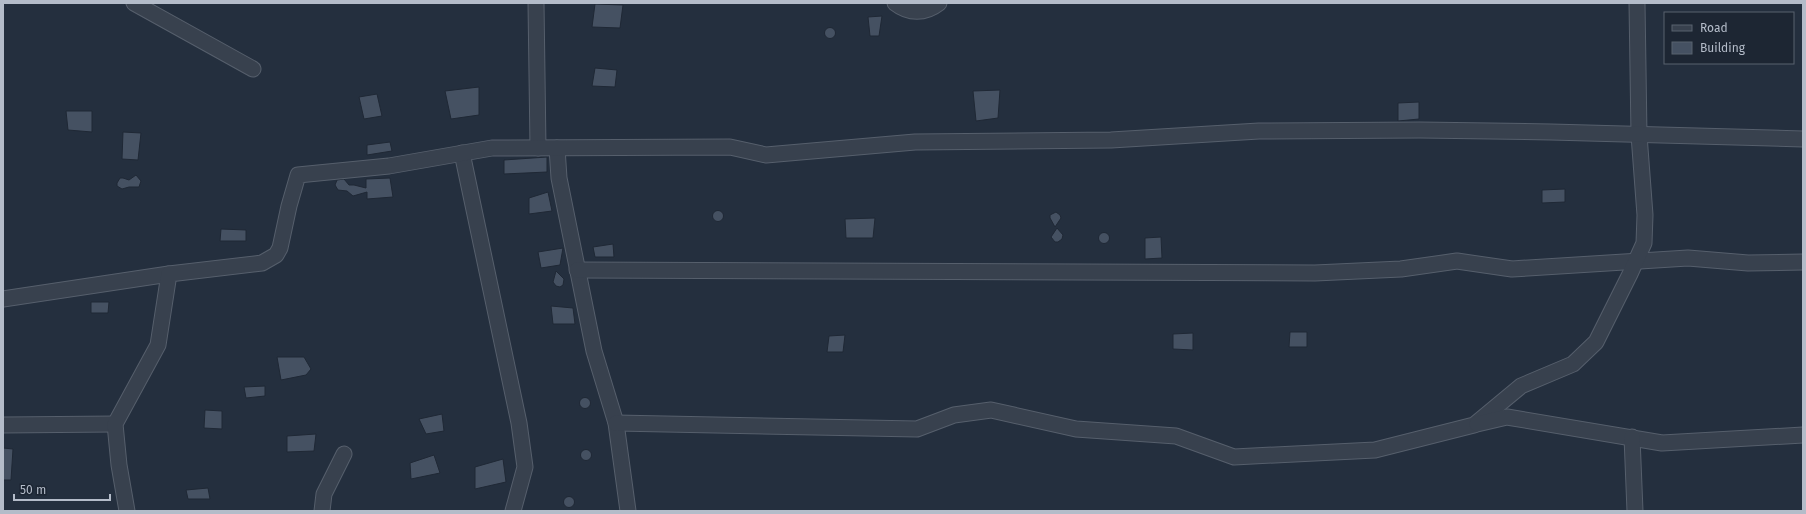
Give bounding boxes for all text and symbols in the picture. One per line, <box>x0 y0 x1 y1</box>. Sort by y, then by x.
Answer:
legend <box>1664 12 1794 64</box>
text: Road <box>1700 21 1728 35</box>
text: Building <box>1700 41 1746 55</box>
scale bar <box>14 476 110 502</box>
text: 50 m <box>20 483 46 497</box>

